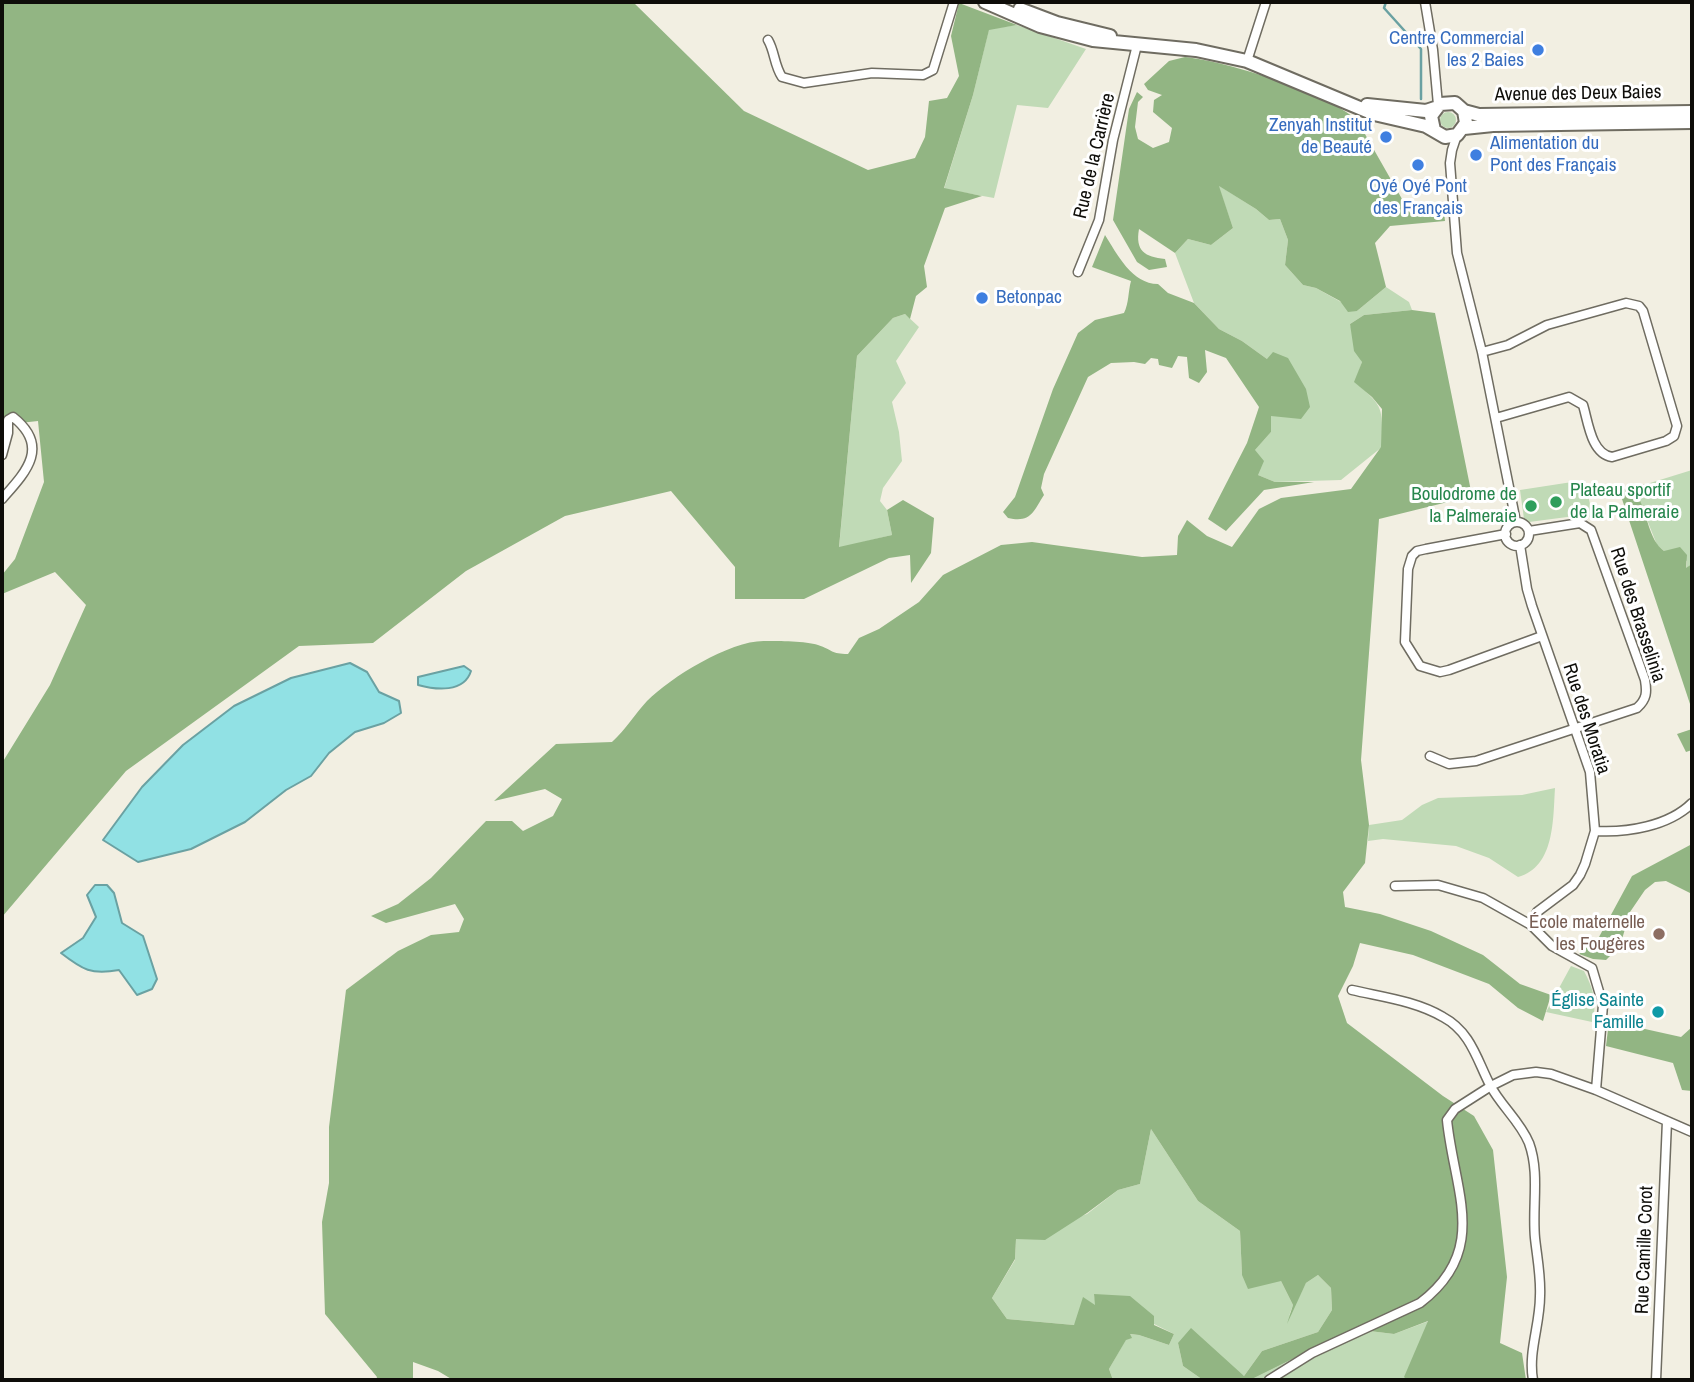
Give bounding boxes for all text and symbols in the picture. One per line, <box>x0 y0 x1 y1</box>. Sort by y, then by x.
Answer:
place label: Centre Commercial les 2 Baies <box>1389 28 1524 72</box>
marker: Centre Commercial les 2 Baies <box>1530 42 1546 58</box>
street label: Avenue des Deux Baies <box>1494 81 1662 107</box>
street label: Rue de la Carrière <box>1069 91 1121 221</box>
place label: Zenyah Institut de Beauté <box>1269 115 1372 159</box>
marker: Zenyah Institut de Beauté <box>1378 129 1394 145</box>
place label: Alimentation du Pont des Français <box>1490 133 1616 177</box>
marker: Alimentation du Pont des Français <box>1468 147 1484 163</box>
marker: Oyé Oyé Pont des Français <box>1410 157 1426 173</box>
place label: Oyé Oyé Pont des Français <box>1369 176 1467 220</box>
place label: Betonpac <box>996 287 1062 309</box>
marker: Betonpac <box>974 290 990 306</box>
place label: Plateau sportif de la Palmeraie <box>1570 480 1679 524</box>
place label: Boulodrome de la Palmeraie <box>1411 484 1517 528</box>
marker: Plateau sportif de la Palmeraie <box>1548 494 1564 510</box>
marker: Boulodrome de la Palmeraie <box>1523 498 1539 514</box>
street label: Rue des Brasselinia <box>1604 545 1670 685</box>
street label: Rue des Moratia <box>1557 661 1615 777</box>
place label: École maternelle les Fougères <box>1529 912 1645 956</box>
marker: École maternelle les Fougères <box>1651 926 1667 942</box>
place label: Église Sainte Famille <box>1551 990 1644 1034</box>
marker: Église Sainte Famille <box>1650 1004 1666 1020</box>
street label: Rue Camille Corot <box>1631 1186 1659 1314</box>

